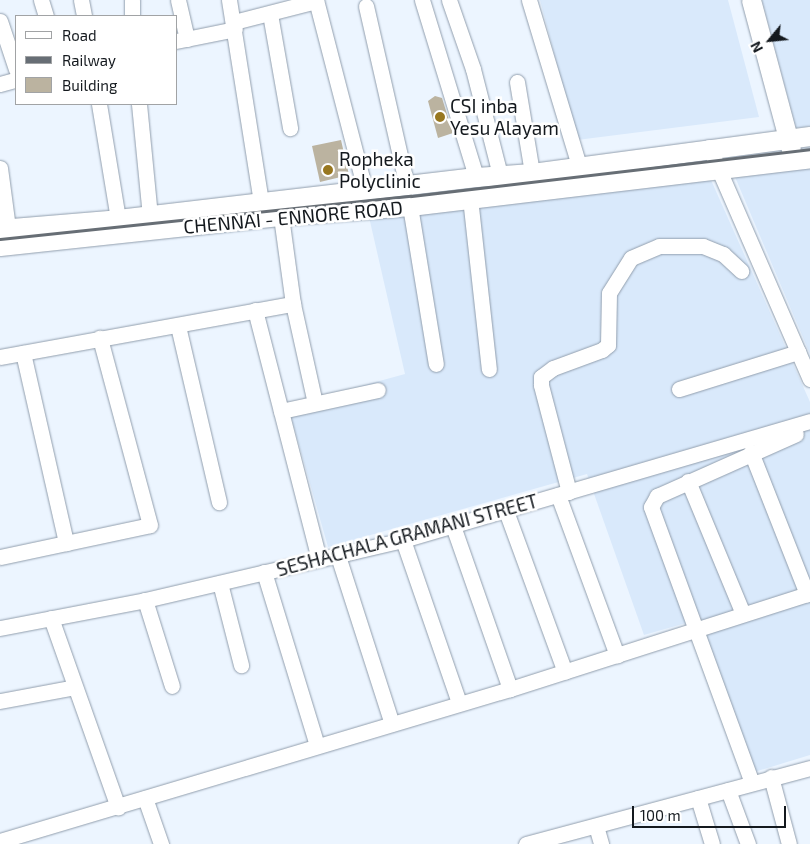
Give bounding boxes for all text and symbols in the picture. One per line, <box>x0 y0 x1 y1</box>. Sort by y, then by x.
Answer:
legend <box>15 15 178 105</box>
north arrow <box>745 15 795 65</box>
text: Road <box>62 26 97 44</box>
text: N <box>746 39 766 56</box>
text: Railway <box>62 51 116 69</box>
text: Building <box>62 76 117 94</box>
place label: CSI inba Yesu Alayam <box>450 95 559 139</box>
marker: CSI inba Yesu Alayam <box>434 111 446 123</box>
place label: Ropheka Polyclinic <box>339 148 421 192</box>
marker: Ropheka Polyclinic <box>321 163 335 177</box>
street label: CHENNAI - ENNORE ROAD <box>182 196 404 238</box>
street label: SESHACHALA GRAMANI STREET <box>274 489 540 581</box>
scale bar <box>635 796 789 828</box>
text: 100 m <box>640 806 681 824</box>

